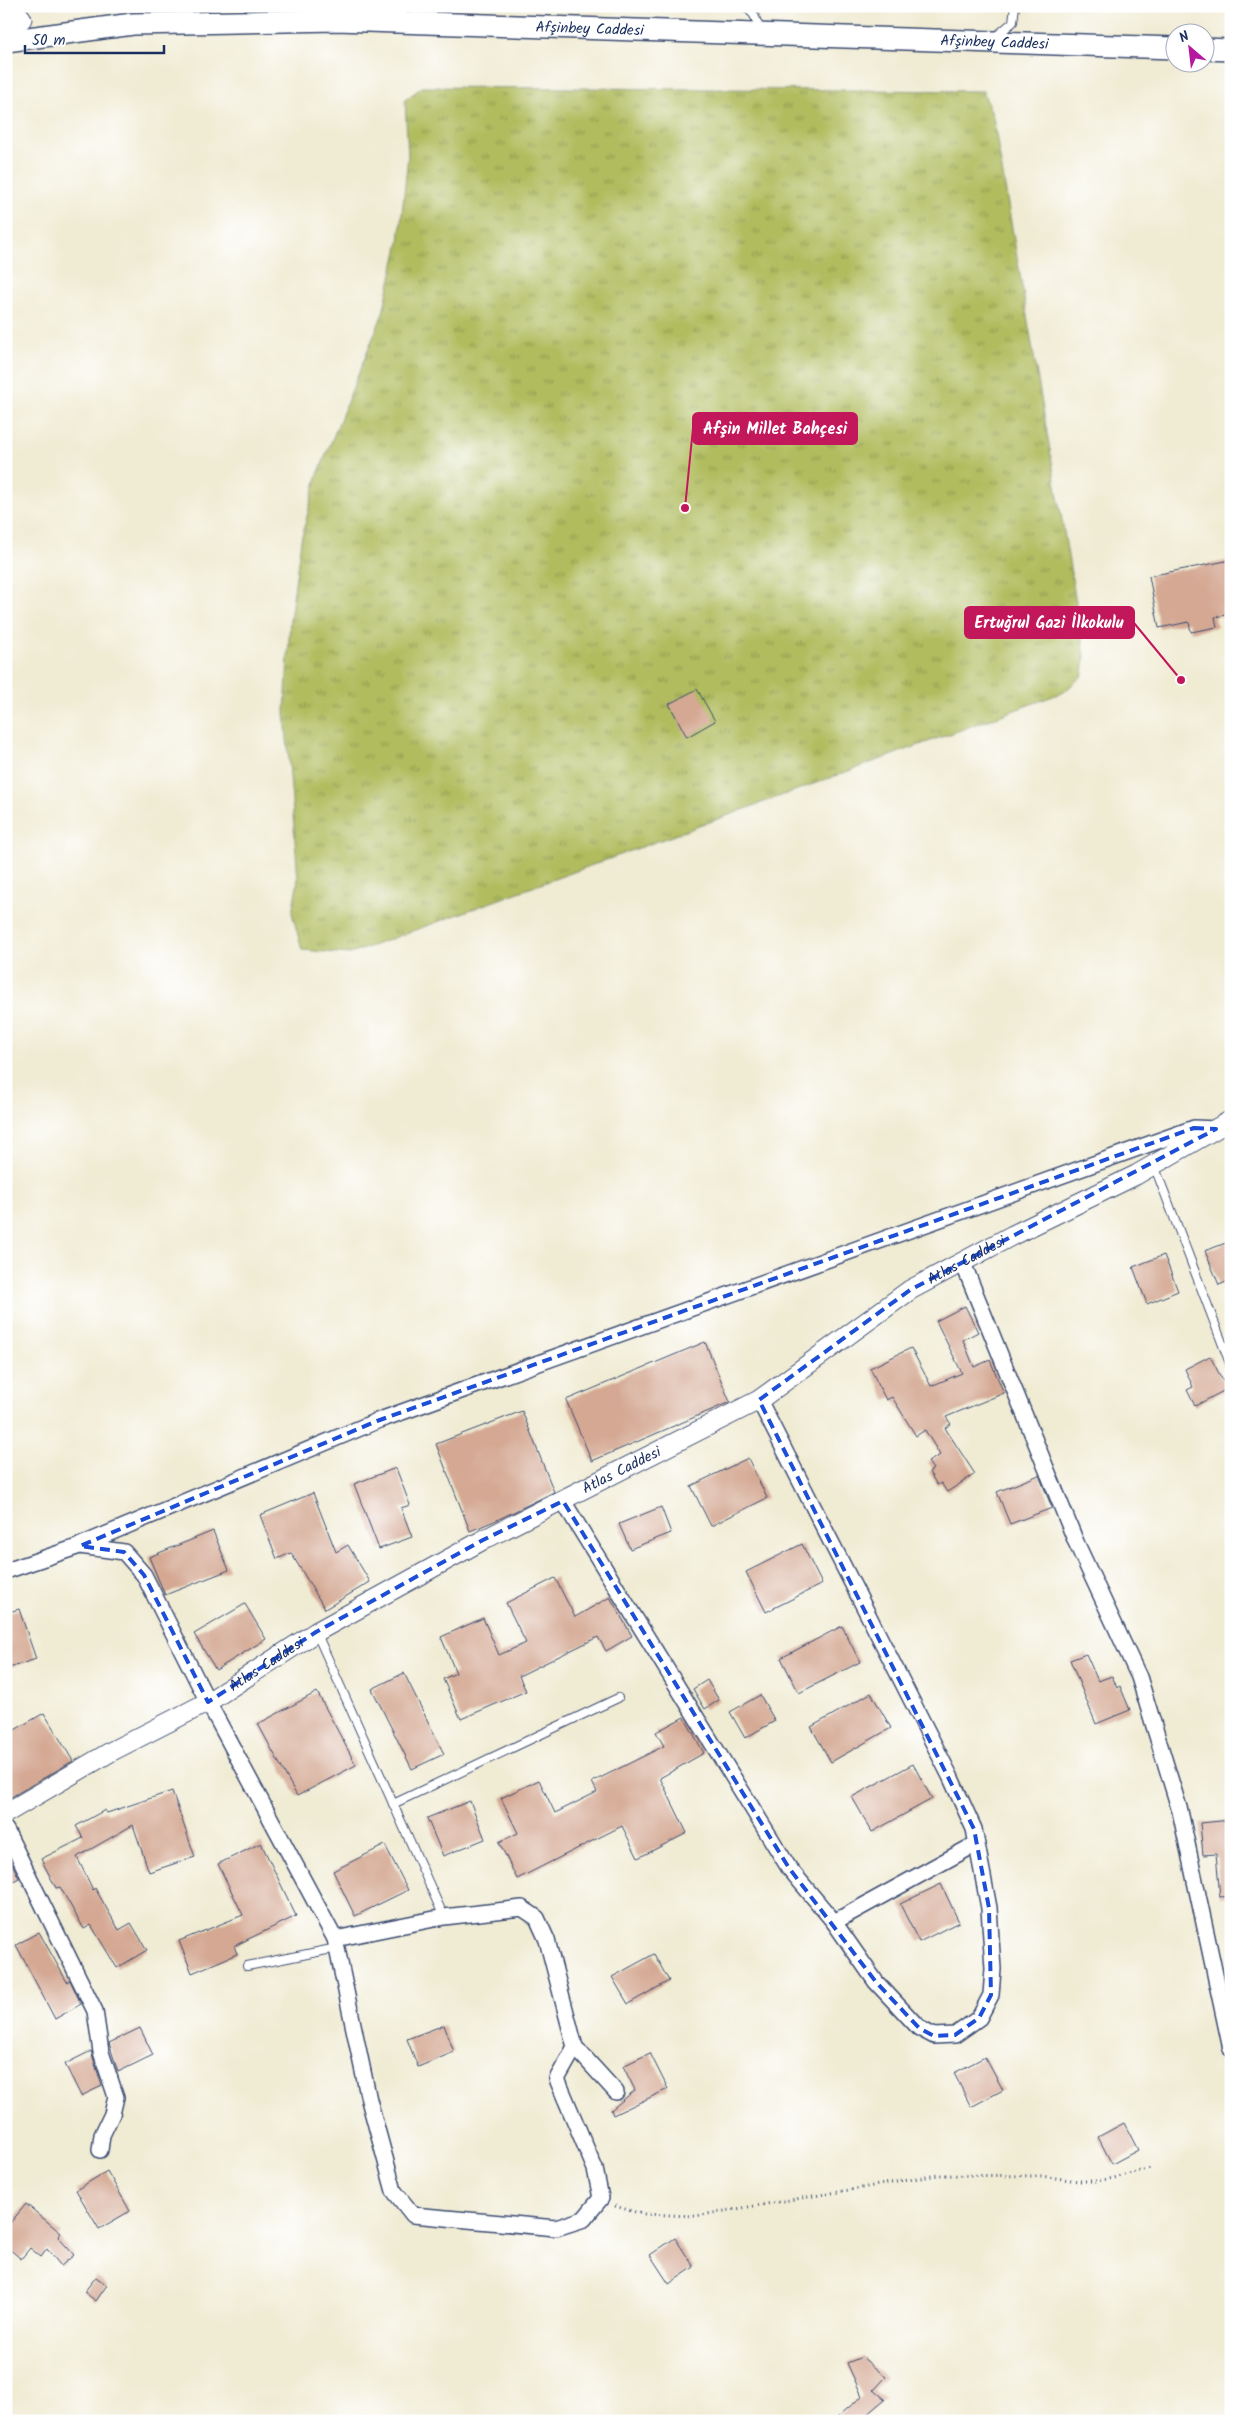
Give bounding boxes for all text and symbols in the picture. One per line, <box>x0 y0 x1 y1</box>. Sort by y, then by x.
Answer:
street label: Afşinbey Caddesi <box>535 16 646 43</box>
scale bar <box>25 22 164 54</box>
north arrow <box>1164 22 1214 72</box>
text: N <box>1175 26 1194 49</box>
text: 50 m <box>32 29 66 53</box>
street label: Afşinbey Caddesi <box>940 29 1050 57</box>
callout: Afşin Millet Bahçesi <box>693 413 857 444</box>
text: Afşin Millet Bahçesi <box>703 417 848 442</box>
callout: Ertuğrul Gazi İlkokulu <box>965 607 1134 638</box>
text: Ertuğrul Gazi İlkokulu <box>975 611 1124 636</box>
street label: Atlas Caddesi <box>923 1229 1011 1292</box>
street label: Atlas Caddesi <box>578 1440 667 1501</box>
street label: Atlas Caddesi <box>224 1631 311 1699</box>

